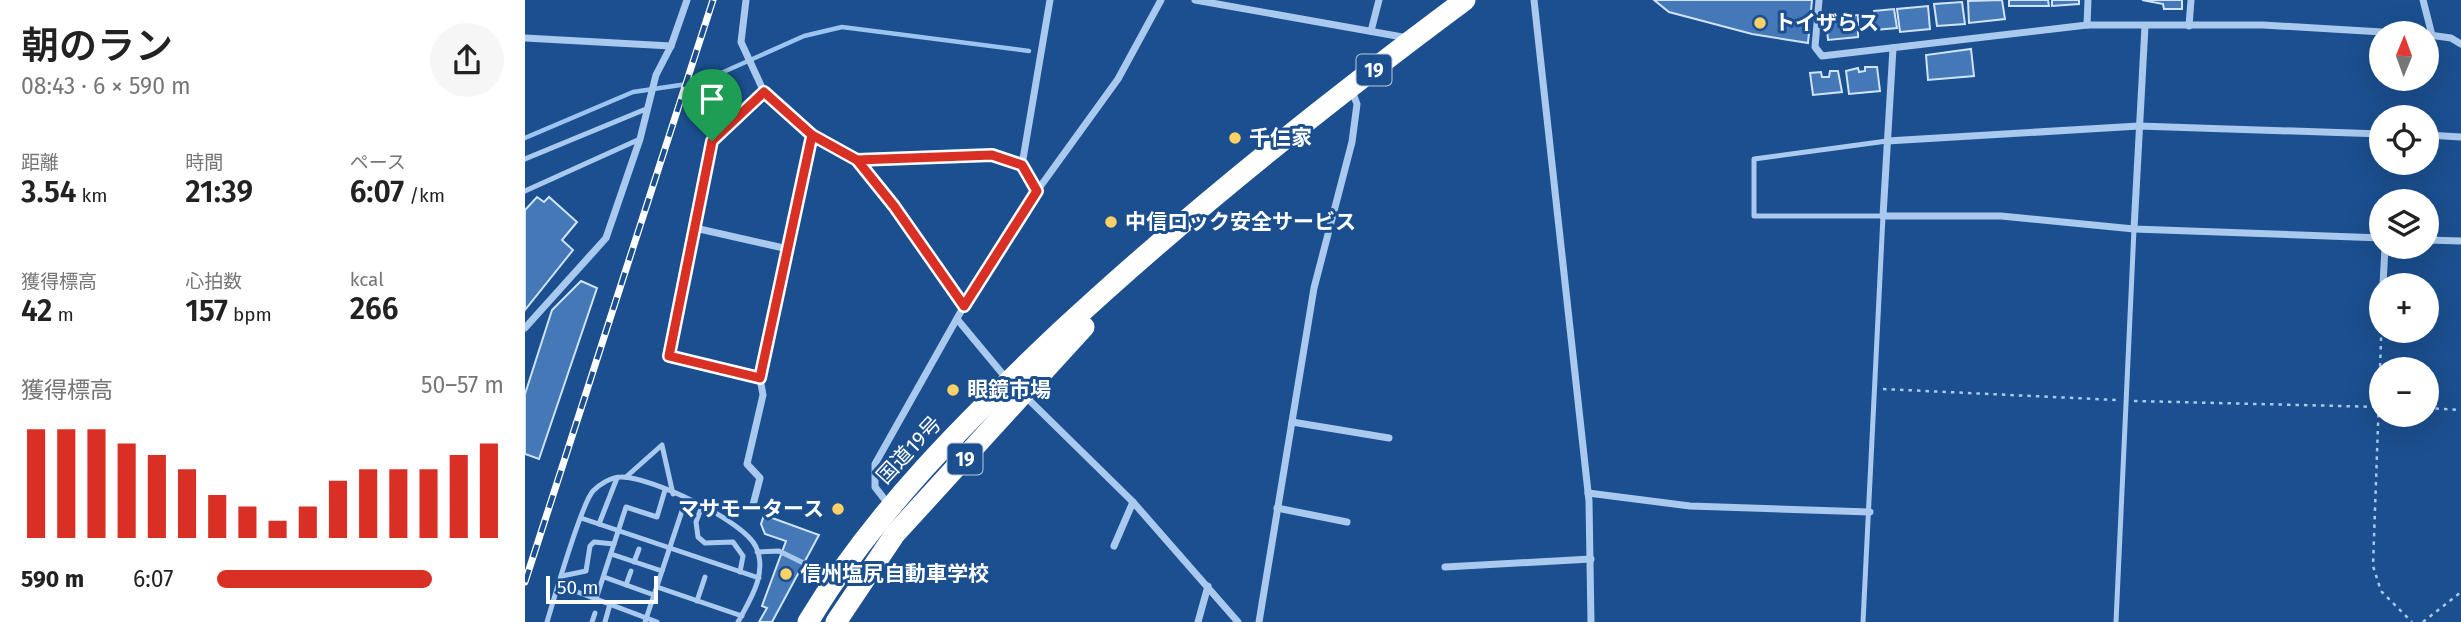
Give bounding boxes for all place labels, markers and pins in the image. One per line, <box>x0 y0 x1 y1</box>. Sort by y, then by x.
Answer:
place label: トイザらス <box>1774 10 1879 36</box>
marker: トイザらス <box>1752 15 1768 31</box>
pin <box>682 69 742 141</box>
place label: 千仁家 <box>1249 125 1312 151</box>
marker: 千仁家 <box>1227 130 1243 146</box>
place label: 中信ロック安全サービス <box>1125 209 1356 235</box>
marker: 中信ロック安全サービス <box>1103 214 1119 230</box>
place label: 眼鏡市場 <box>967 377 1051 403</box>
marker: 眼鏡市場 <box>945 382 961 398</box>
place label: マサモータース <box>678 496 824 522</box>
marker: マサモータース <box>830 501 846 517</box>
place label: 信州塩尻自動車学校 <box>800 561 989 587</box>
marker: 信州塩尻自動車学校 <box>778 566 794 582</box>

